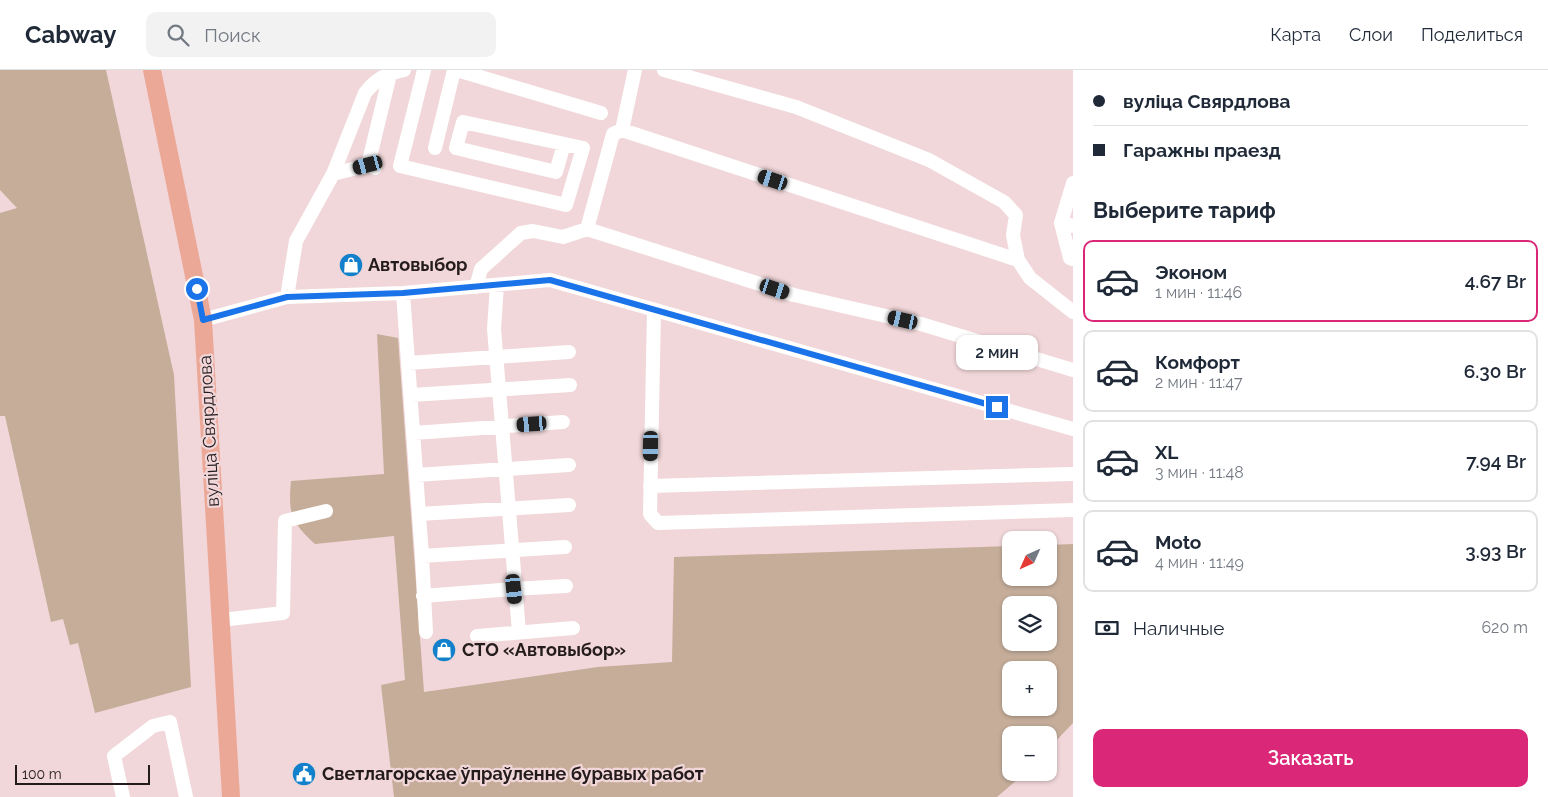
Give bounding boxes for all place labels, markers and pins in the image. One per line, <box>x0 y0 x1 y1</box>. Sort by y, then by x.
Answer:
shop icon: Автовыбор <box>338 252 364 278</box>
place label: Автовыбор <box>368 254 468 275</box>
shop icon: СТО «Автовыбор» <box>431 637 457 663</box>
place label: СТО «Автовыбор» <box>462 639 626 660</box>
public building icon: Светлагорскае ўпраўленне буравых работ <box>291 761 317 787</box>
place label: Светлагорскае ўпраўленне буравых работ <box>322 763 704 784</box>

